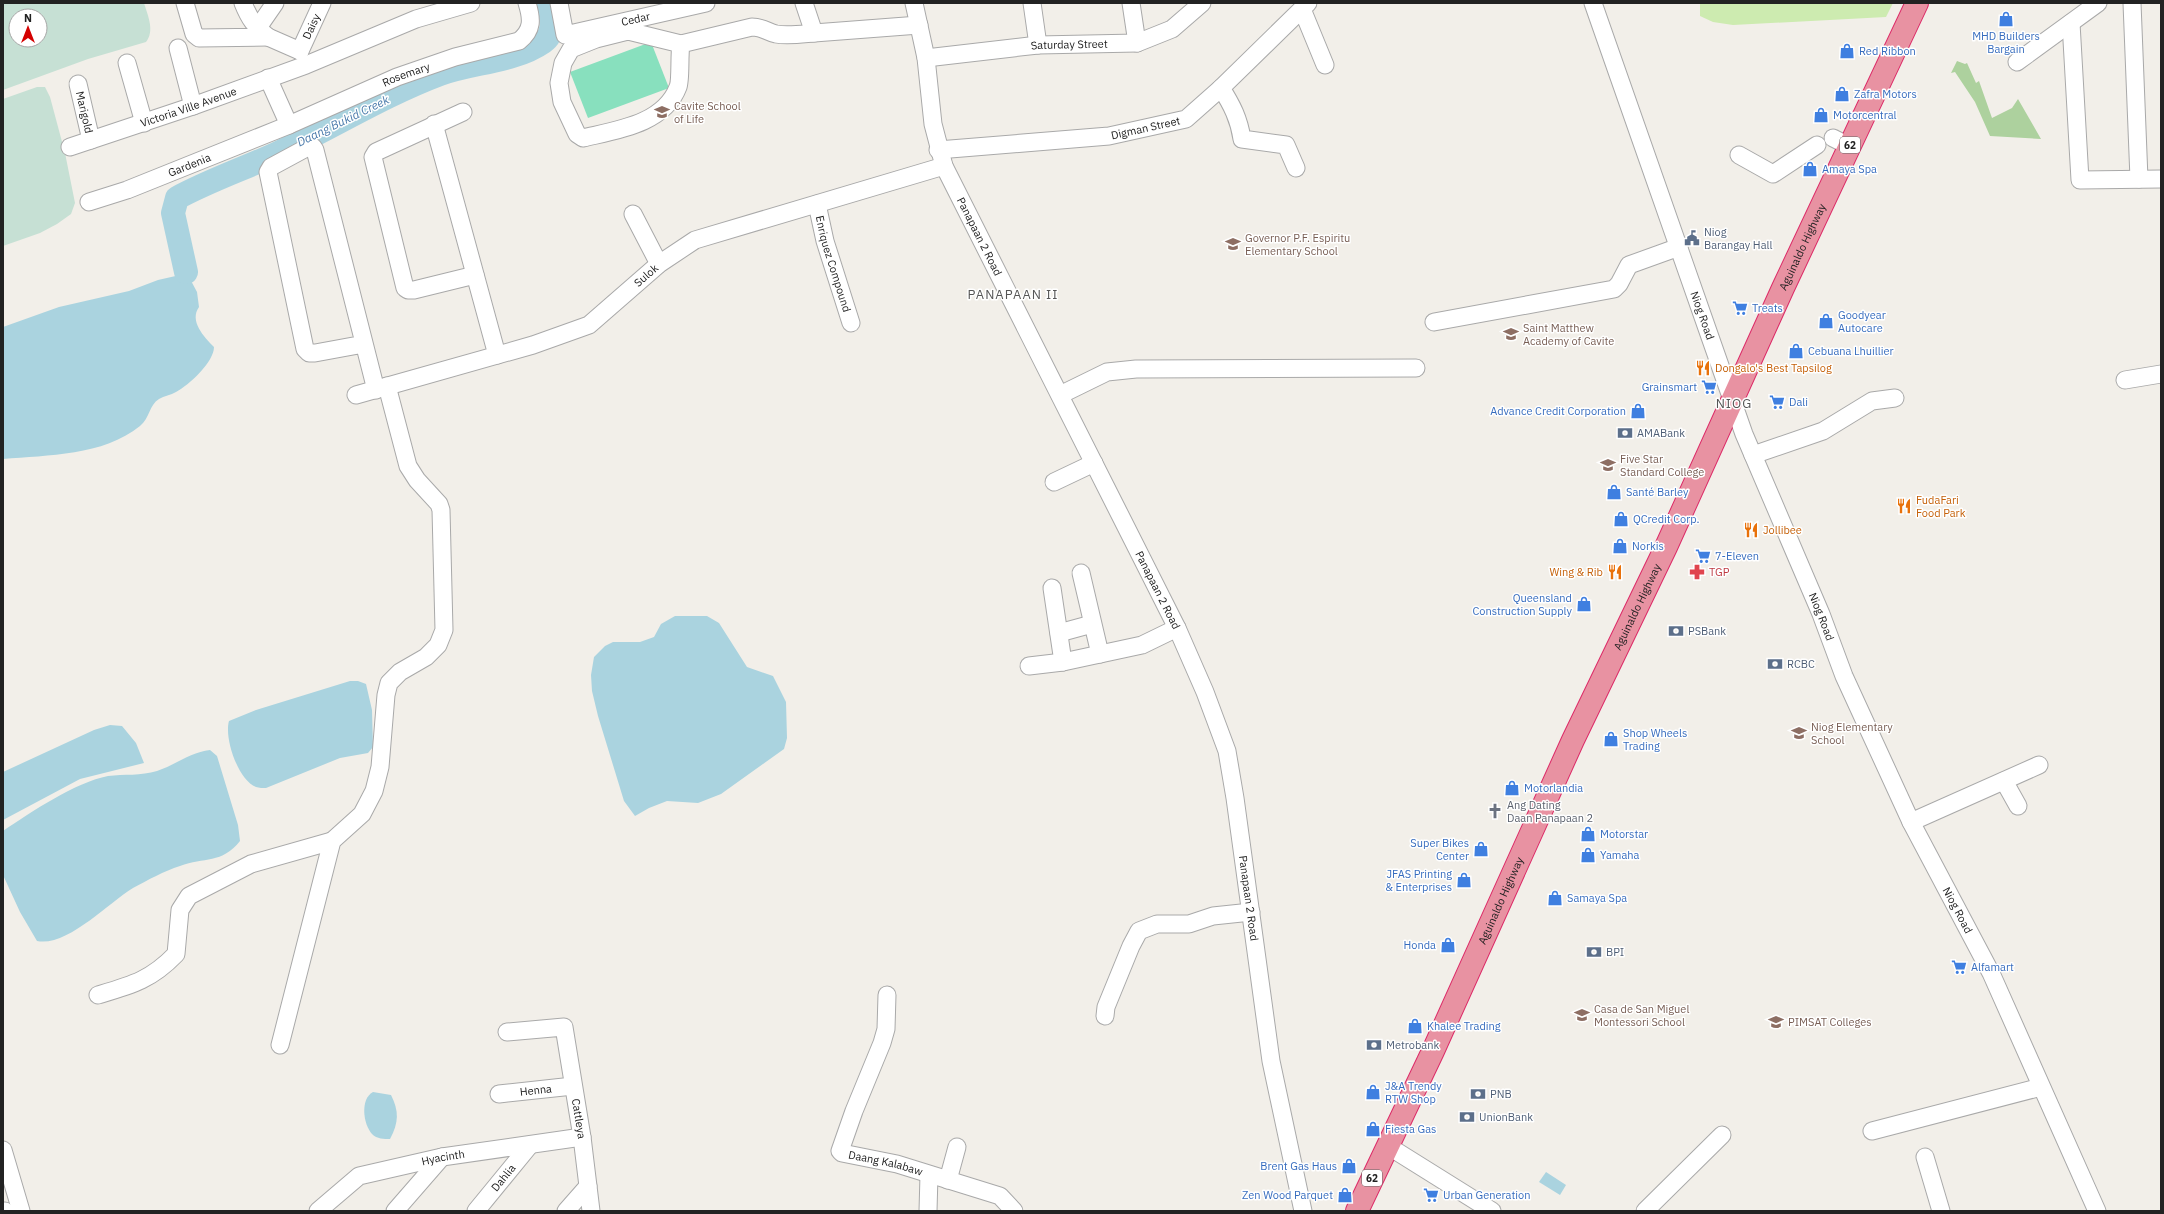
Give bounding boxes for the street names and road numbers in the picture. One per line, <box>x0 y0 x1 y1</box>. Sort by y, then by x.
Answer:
street label: Cedar <box>620 9 651 29</box>
street label: Daisy <box>299 11 323 42</box>
street label: Saturday Street <box>1030 37 1108 53</box>
street label: Rosemary <box>380 59 432 90</box>
street label: Victoria Ville Avenue <box>138 84 239 130</box>
street label: Marigold <box>73 90 96 135</box>
street label: Digman Street <box>1110 113 1182 142</box>
road number: 62 <box>1840 137 1860 153</box>
street label: Gardenia <box>166 150 213 180</box>
street label: Panapaan 2 Road <box>954 195 1005 278</box>
street label: Aguinaldo Highway <box>1776 201 1829 293</box>
street label: Enriquez Compound <box>813 214 854 314</box>
street label: Sulok <box>631 261 661 290</box>
street label: Niog Road <box>1687 289 1717 341</box>
street label: Panapaan 2 Road <box>1132 548 1183 632</box>
street label: Aguinaldo Highway <box>1610 561 1664 652</box>
street label: Niog Road <box>1806 590 1837 642</box>
street label: Panapaan 2 Road <box>1236 854 1261 942</box>
street label: Aguinaldo Highway <box>1475 854 1527 947</box>
street label: Niog Road <box>1940 885 1976 936</box>
street label: Henna <box>519 1081 553 1099</box>
street label: Cattleya <box>569 1097 589 1140</box>
street label: Hyacinth <box>420 1147 466 1168</box>
street label: Daang Kalabaw <box>847 1147 925 1179</box>
street label: Dahlia <box>488 1161 519 1194</box>
road number: 62 <box>1362 1170 1382 1186</box>

